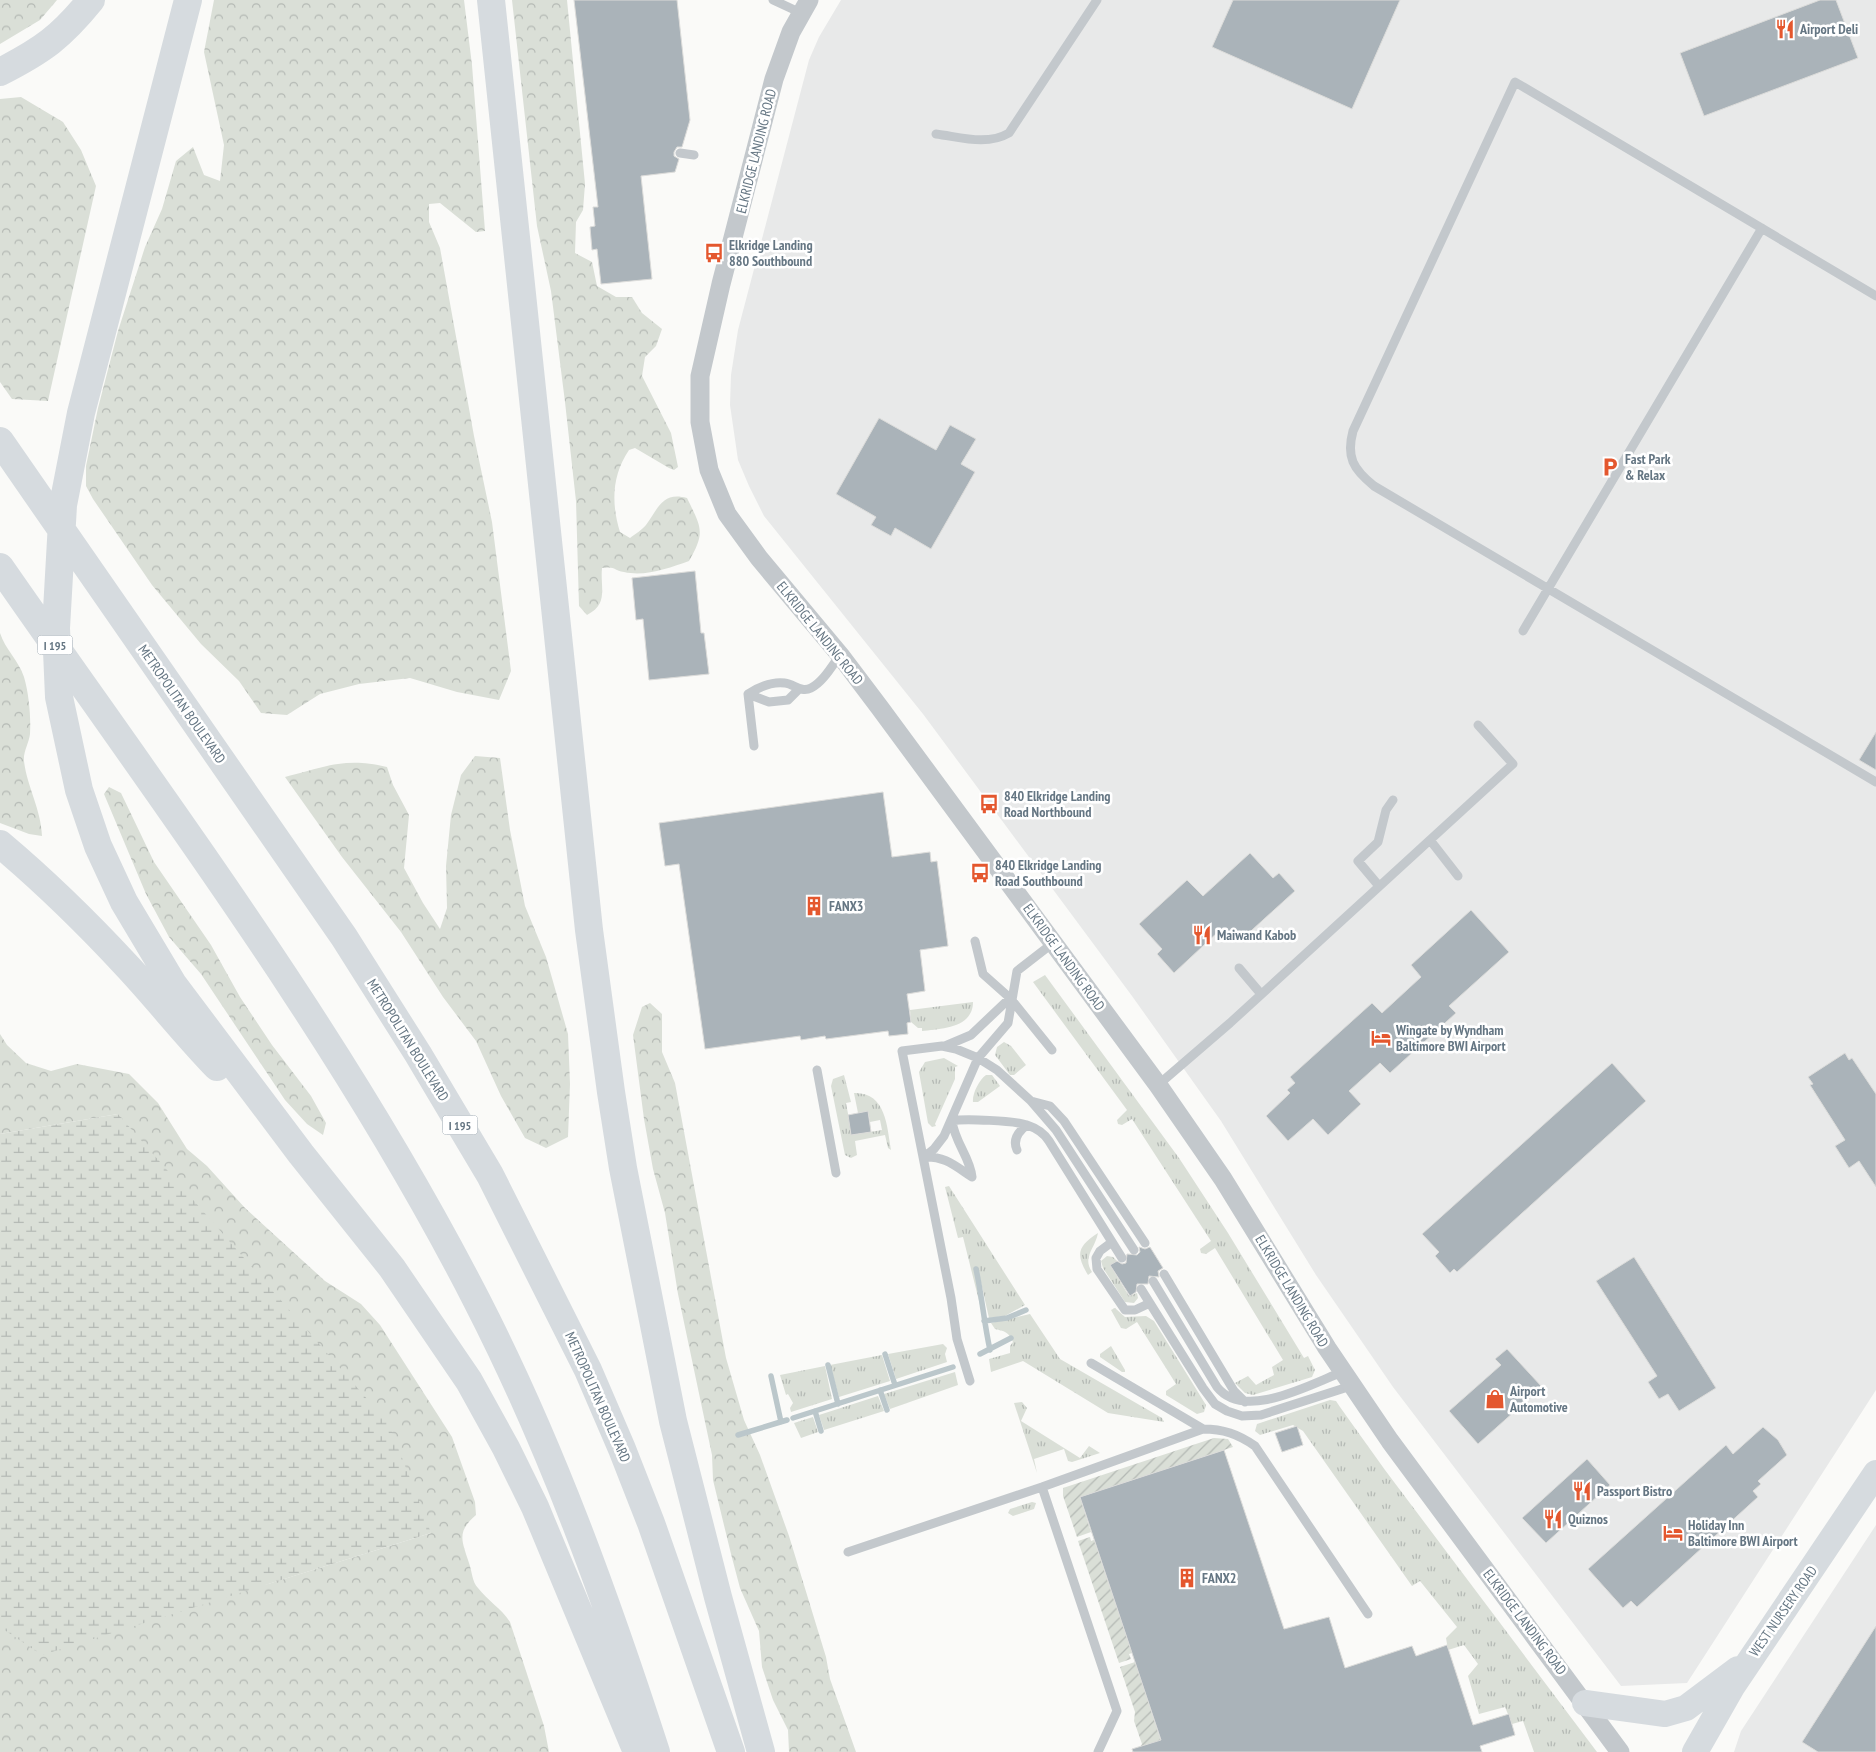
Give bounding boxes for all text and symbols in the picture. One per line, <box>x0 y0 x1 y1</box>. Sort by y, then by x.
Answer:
restaurant icon: Airport Deli <box>1774 18 1796 40</box>
place label: Airport Deli <box>1799 20 1858 38</box>
street label: ELKRIDGE LANDING ROAD <box>732 87 780 215</box>
place label: Elkridge Landing 880 Southbound <box>729 236 813 270</box>
bus stop icon: Elkridge Landing 880 Southbound <box>703 242 725 264</box>
place label: Fast Park & Relax <box>1625 450 1671 484</box>
parking icon: Fast Park & Relax <box>1599 456 1621 478</box>
street label: ELKRIDGE LANDING ROAD <box>773 578 867 688</box>
road number: I 195 <box>38 636 72 654</box>
street label: METROPOLITAN BOULEVARD <box>134 641 230 767</box>
place label: 840 Elkridge Landing Road Northbound <box>1004 787 1111 821</box>
bus stop icon: 840 Elkridge Landing Road Northbound <box>978 793 1000 815</box>
place label: 840 Elkridge Landing Road Southbound <box>995 856 1102 890</box>
bus stop icon: 840 Elkridge Landing Road Southbound <box>969 862 991 884</box>
building icon: FANX3 <box>803 895 825 917</box>
place label: FANX3 <box>829 897 864 915</box>
street label: ELKRIDGE LANDING ROAD <box>1019 900 1109 1014</box>
restaurant icon: Maiwand Kabob <box>1191 924 1213 946</box>
place label: Maiwand Kabob <box>1217 926 1296 944</box>
street label: METROPOLITAN BOULEVARD <box>363 976 453 1104</box>
place label: Wingate by Wyndham Baltimore BWI Airport <box>1395 1021 1506 1055</box>
hotel icon: Wingate by Wyndham Baltimore BWI Airport <box>1370 1027 1392 1049</box>
road number: I 195 <box>442 1116 478 1134</box>
street label: ELKRIDGE LANDING ROAD <box>1251 1232 1333 1350</box>
street label: METROPOLITAN BOULEVARD <box>561 1329 635 1465</box>
place label: Airport Automotive <box>1509 1382 1568 1416</box>
shop icon: Airport Automotive <box>1484 1388 1506 1410</box>
restaurant icon: Passport Bistro <box>1571 1480 1593 1502</box>
place label: Passport Bistro <box>1597 1482 1672 1500</box>
restaurant icon: Quiznos <box>1542 1508 1564 1530</box>
place label: Quiznos <box>1568 1510 1608 1528</box>
place label: Holiday Inn Baltimore BWI Airport <box>1688 1516 1798 1550</box>
hotel icon: Holiday Inn Baltimore BWI Airport <box>1662 1522 1684 1544</box>
street label: WEST NURSERY ROAD <box>1745 1562 1821 1660</box>
street label: ELKRIDGE LANDING ROAD <box>1479 1566 1571 1678</box>
building icon: FANX2 <box>1176 1567 1198 1589</box>
place label: FANX2 <box>1202 1569 1237 1587</box>

